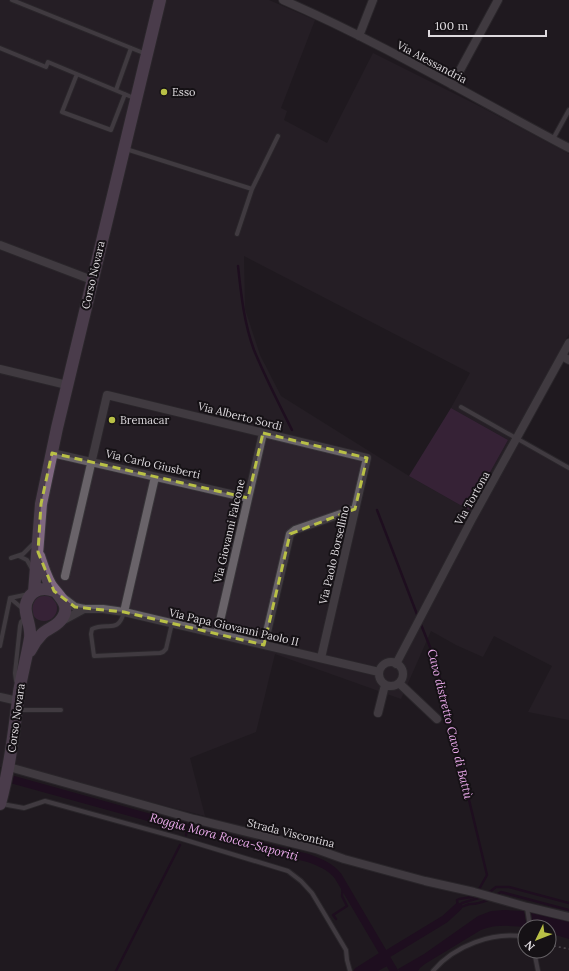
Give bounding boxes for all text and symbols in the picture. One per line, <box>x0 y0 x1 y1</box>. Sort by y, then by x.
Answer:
scale bar <box>429 12 546 38</box>
text: 100 m <box>435 18 468 33</box>
street label: Via Alessandria <box>394 37 470 86</box>
place label: Esso <box>172 85 195 99</box>
marker: Esso <box>159 87 169 97</box>
street label: Corso Novara <box>78 239 108 310</box>
street label: Via Alberto Sordi <box>195 399 284 433</box>
place label: Bremacar <box>120 413 169 427</box>
marker: Bremacar <box>107 415 117 425</box>
street label: Via Carlo Giusberti <box>103 446 202 482</box>
street label: Via Tortona <box>451 468 493 528</box>
street label: Via Giovanni Falcone <box>210 478 248 585</box>
street label: Via Paolo Borsellino <box>316 504 352 607</box>
street label: Via Papa Giovanni Paolo II <box>167 605 301 649</box>
water label: Cavo distretto Cavo di Battù <box>425 647 477 801</box>
street label: Corso Novara <box>4 682 28 753</box>
water label: Roggia Mora Rocca-Saporiti <box>148 809 300 864</box>
street label: Strada Viscontina <box>246 815 337 851</box>
north arrow <box>517 919 557 959</box>
text: N <box>521 938 538 954</box>

